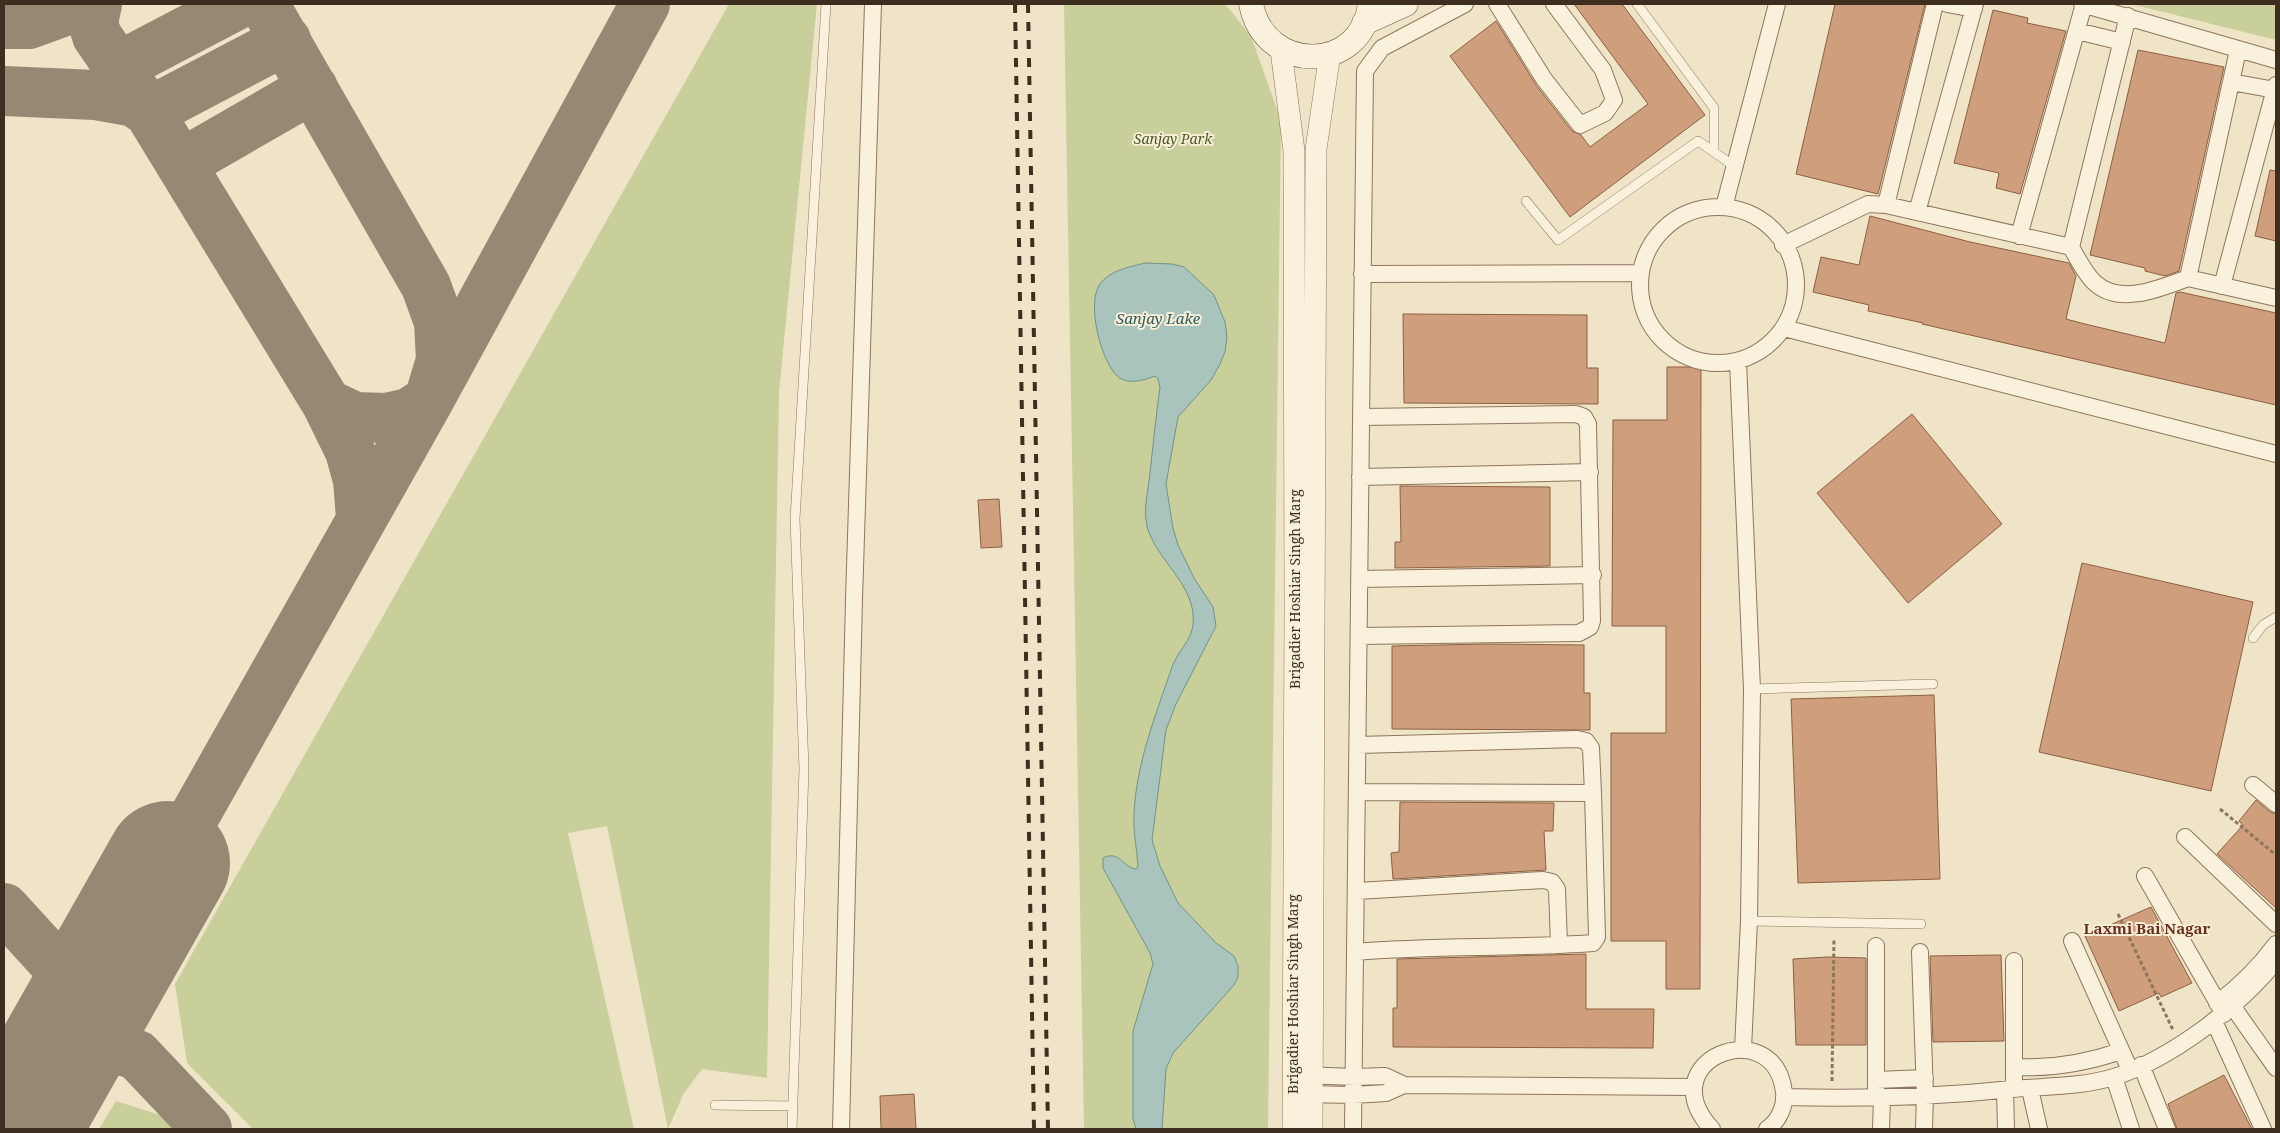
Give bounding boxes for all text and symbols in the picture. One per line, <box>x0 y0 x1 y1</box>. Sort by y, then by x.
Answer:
park label: Sanjay Park <box>1134 129 1213 148</box>
water label: Sanjay Lake <box>1116 308 1201 328</box>
street label: Brigadier Hoshiar Singh Marg <box>1285 489 1304 689</box>
street label: Brigadier Hoshiar Singh Marg <box>1283 894 1302 1094</box>
district label: Laxmi Bai Nagar <box>2084 918 2211 938</box>

